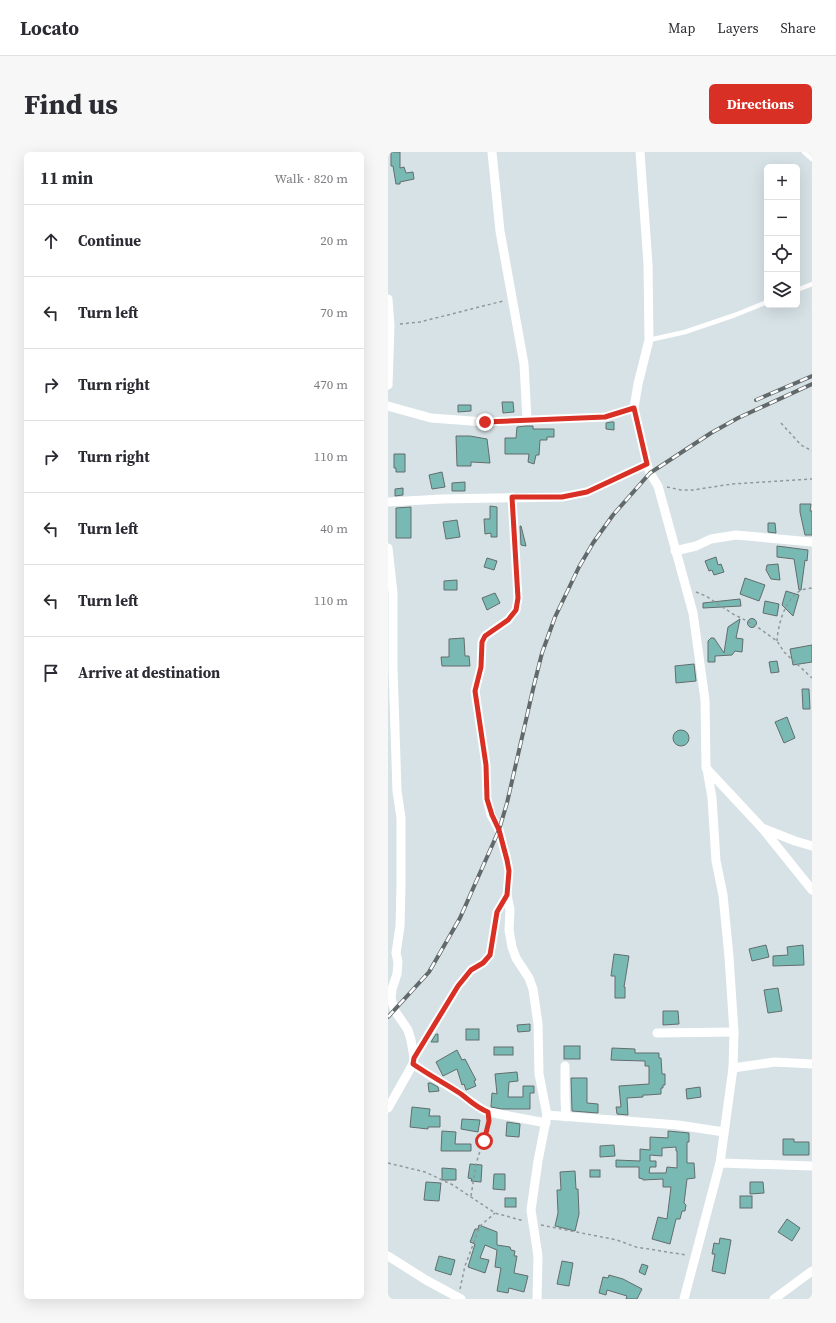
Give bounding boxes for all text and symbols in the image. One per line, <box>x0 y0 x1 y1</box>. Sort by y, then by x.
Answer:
text: Locato <box>20 15 79 41</box>
text: Map <box>668 18 695 38</box>
text: Layers <box>717 18 759 38</box>
text: Share <box>781 18 816 38</box>
button: Directions <box>709 84 812 124</box>
text: Find us <box>24 85 118 123</box>
map controls <box>764 164 800 308</box>
button: + <box>764 164 800 200</box>
text: 11 min <box>40 166 93 190</box>
text: Walk · 820 m <box>275 170 348 187</box>
button: − <box>764 200 800 236</box>
icon: ahead <box>40 230 62 252</box>
text: Continue <box>78 230 141 251</box>
text: 20 m <box>320 232 348 249</box>
button: locate <box>764 236 800 272</box>
button: layers <box>764 272 800 308</box>
icon: left <box>40 302 62 324</box>
text: Turn left <box>78 302 138 323</box>
text: 70 m <box>320 304 348 321</box>
icon: right <box>40 374 62 396</box>
text: Turn right <box>78 374 150 395</box>
text: 470 m <box>314 376 348 393</box>
route end <box>476 413 494 431</box>
icon: right <box>40 446 62 468</box>
text: Turn right <box>78 446 150 467</box>
text: 110 m <box>314 448 348 465</box>
icon: left <box>40 518 62 540</box>
text: Turn left <box>78 518 138 539</box>
text: 40 m <box>320 520 348 537</box>
icon: left <box>40 590 62 612</box>
text: Turn left <box>78 590 138 611</box>
text: 110 m <box>314 592 348 609</box>
icon: arrive <box>40 662 62 684</box>
text: Arrive at destination <box>78 662 220 683</box>
route start <box>475 1132 493 1150</box>

